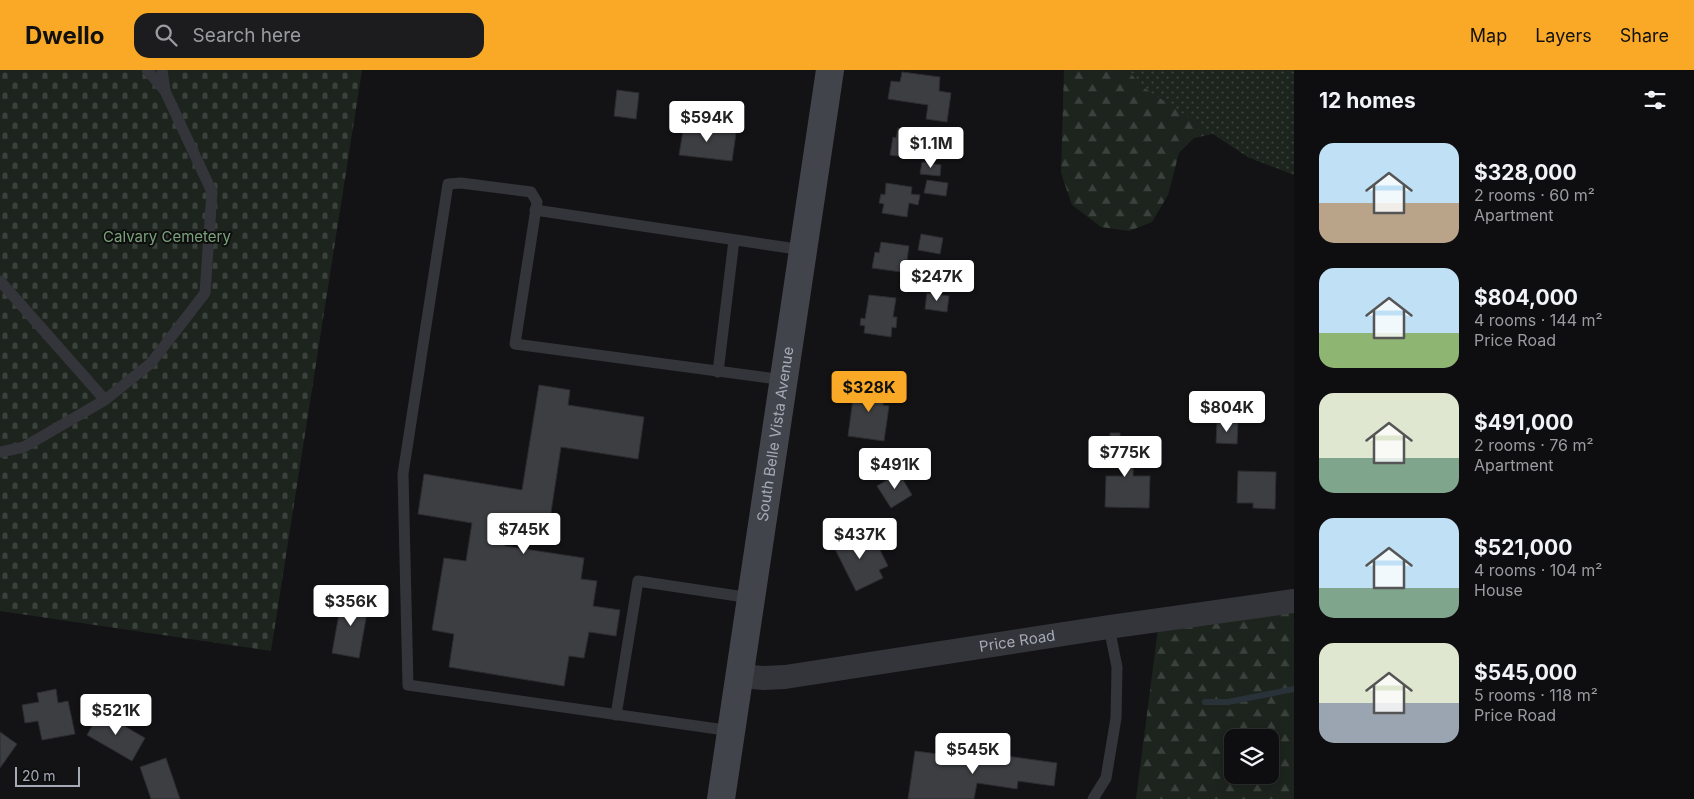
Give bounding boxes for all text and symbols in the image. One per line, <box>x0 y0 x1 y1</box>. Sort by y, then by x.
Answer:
search box <box>134 13 484 58</box>
text: Dwello <box>25 21 104 50</box>
icon: search <box>152 21 180 49</box>
text: Search here <box>192 24 301 47</box>
text: Map <box>1470 25 1507 46</box>
text: Layers <box>1535 25 1592 46</box>
text: Share <box>1620 25 1669 46</box>
icon: filters <box>1641 86 1669 114</box>
text: 12 homes <box>1319 88 1416 113</box>
pin: $594K <box>672 100 742 143</box>
text: $594K <box>680 107 734 127</box>
pin: $1.1M <box>896 126 966 169</box>
text: $1.1M <box>909 133 953 153</box>
text: $328,000 <box>1474 160 1577 185</box>
icon: home <box>1359 163 1419 223</box>
text: 2 rooms · 60 m² <box>1474 185 1595 205</box>
text: Apartment <box>1474 205 1554 225</box>
park label: Calvary Cemetery <box>103 227 231 246</box>
pin: $247K <box>902 260 972 302</box>
text: $247K <box>911 266 963 286</box>
text: $804,000 <box>1474 285 1578 310</box>
icon: home <box>1359 288 1419 348</box>
text: 4 rooms · 144 m² <box>1474 310 1603 330</box>
text: Price Road <box>1474 330 1556 350</box>
street label: South Belle Vista Avenue <box>753 345 798 523</box>
pin: $328K <box>834 370 904 413</box>
text: $328K <box>843 377 895 397</box>
pin: $804K <box>1192 390 1262 433</box>
text: $804K <box>1200 397 1254 417</box>
text: $491,000 <box>1474 410 1574 435</box>
icon: home <box>1359 413 1419 473</box>
text: 2 rooms · 76 m² <box>1474 435 1594 455</box>
pin: $775K <box>1090 436 1160 478</box>
text: $775K <box>1100 442 1150 462</box>
pin: $491K <box>860 448 930 490</box>
text: $491K <box>870 454 920 474</box>
text: Apartment <box>1474 455 1554 475</box>
pin: $745K <box>489 512 559 555</box>
pin: $437K <box>825 518 895 560</box>
text: $745K <box>498 519 550 539</box>
text: $437K <box>834 524 886 544</box>
text: $521,000 <box>1474 535 1572 560</box>
icon: home <box>1359 538 1419 598</box>
text: 4 rooms · 104 m² <box>1474 560 1602 580</box>
text: House <box>1474 580 1523 600</box>
pin: $356K <box>316 584 386 627</box>
text: $356K <box>325 591 377 611</box>
street label: Price Road <box>978 625 1057 656</box>
text: $545,000 <box>1474 660 1577 685</box>
icon: home <box>1359 663 1419 723</box>
text: 5 rooms · 118 m² <box>1474 685 1598 705</box>
pin: $521K <box>81 694 151 736</box>
text: $521K <box>91 700 141 720</box>
text: Price Road <box>1474 705 1556 725</box>
map controls <box>1224 729 1279 784</box>
button: layers <box>1224 729 1279 784</box>
pin: $545K <box>938 732 1008 775</box>
text: $545K <box>946 739 1000 759</box>
scale bar <box>15 764 80 787</box>
text: 20 m <box>22 767 56 784</box>

